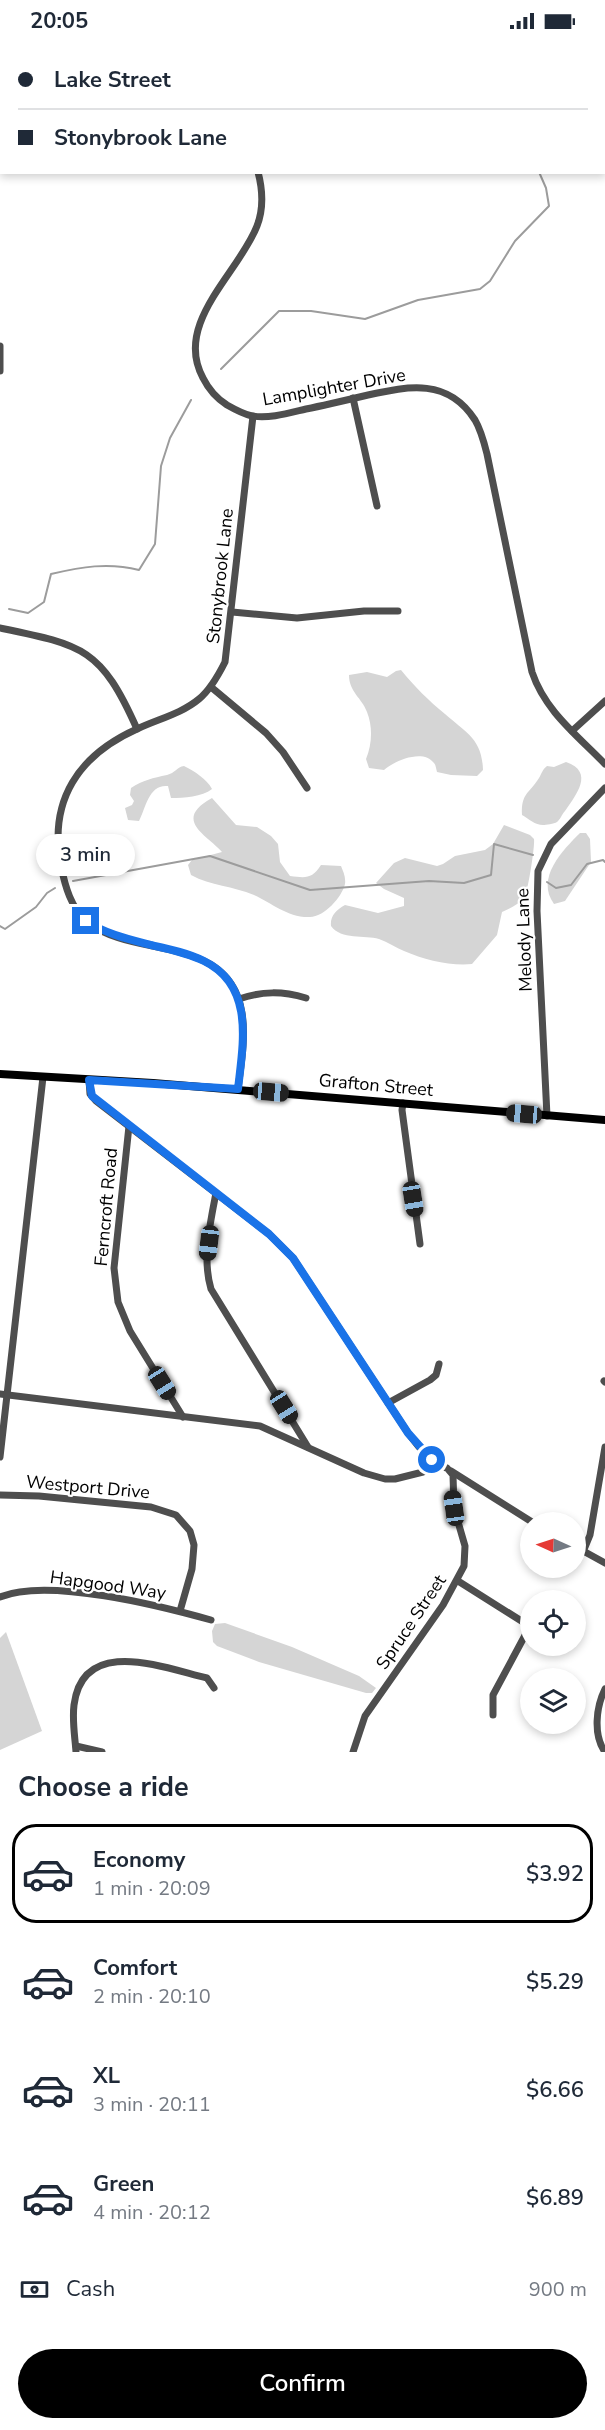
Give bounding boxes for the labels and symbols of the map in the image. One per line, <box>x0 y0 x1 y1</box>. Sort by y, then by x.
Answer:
street label: Lamplighter Drive <box>260 363 408 411</box>
street label: Stonybrook Lane <box>201 507 239 645</box>
callout: 3 min <box>36 834 136 876</box>
street label: Melody Lane <box>510 888 538 992</box>
route end <box>72 907 99 934</box>
street label: Grafton Street <box>318 1068 435 1102</box>
car <box>252 1081 290 1103</box>
car <box>505 1103 543 1125</box>
street label: Ferncroft Road <box>89 1147 123 1267</box>
car <box>401 1180 425 1218</box>
car <box>198 1224 220 1262</box>
car <box>145 1363 179 1403</box>
car <box>267 1387 301 1427</box>
route start <box>418 1446 445 1473</box>
street label: Westport Drive <box>25 1470 151 1504</box>
car <box>443 1489 465 1527</box>
north arrow <box>520 1512 586 1578</box>
street label: Hapgood Way <box>48 1565 168 1605</box>
street label: Spruce Street <box>370 1569 452 1674</box>

